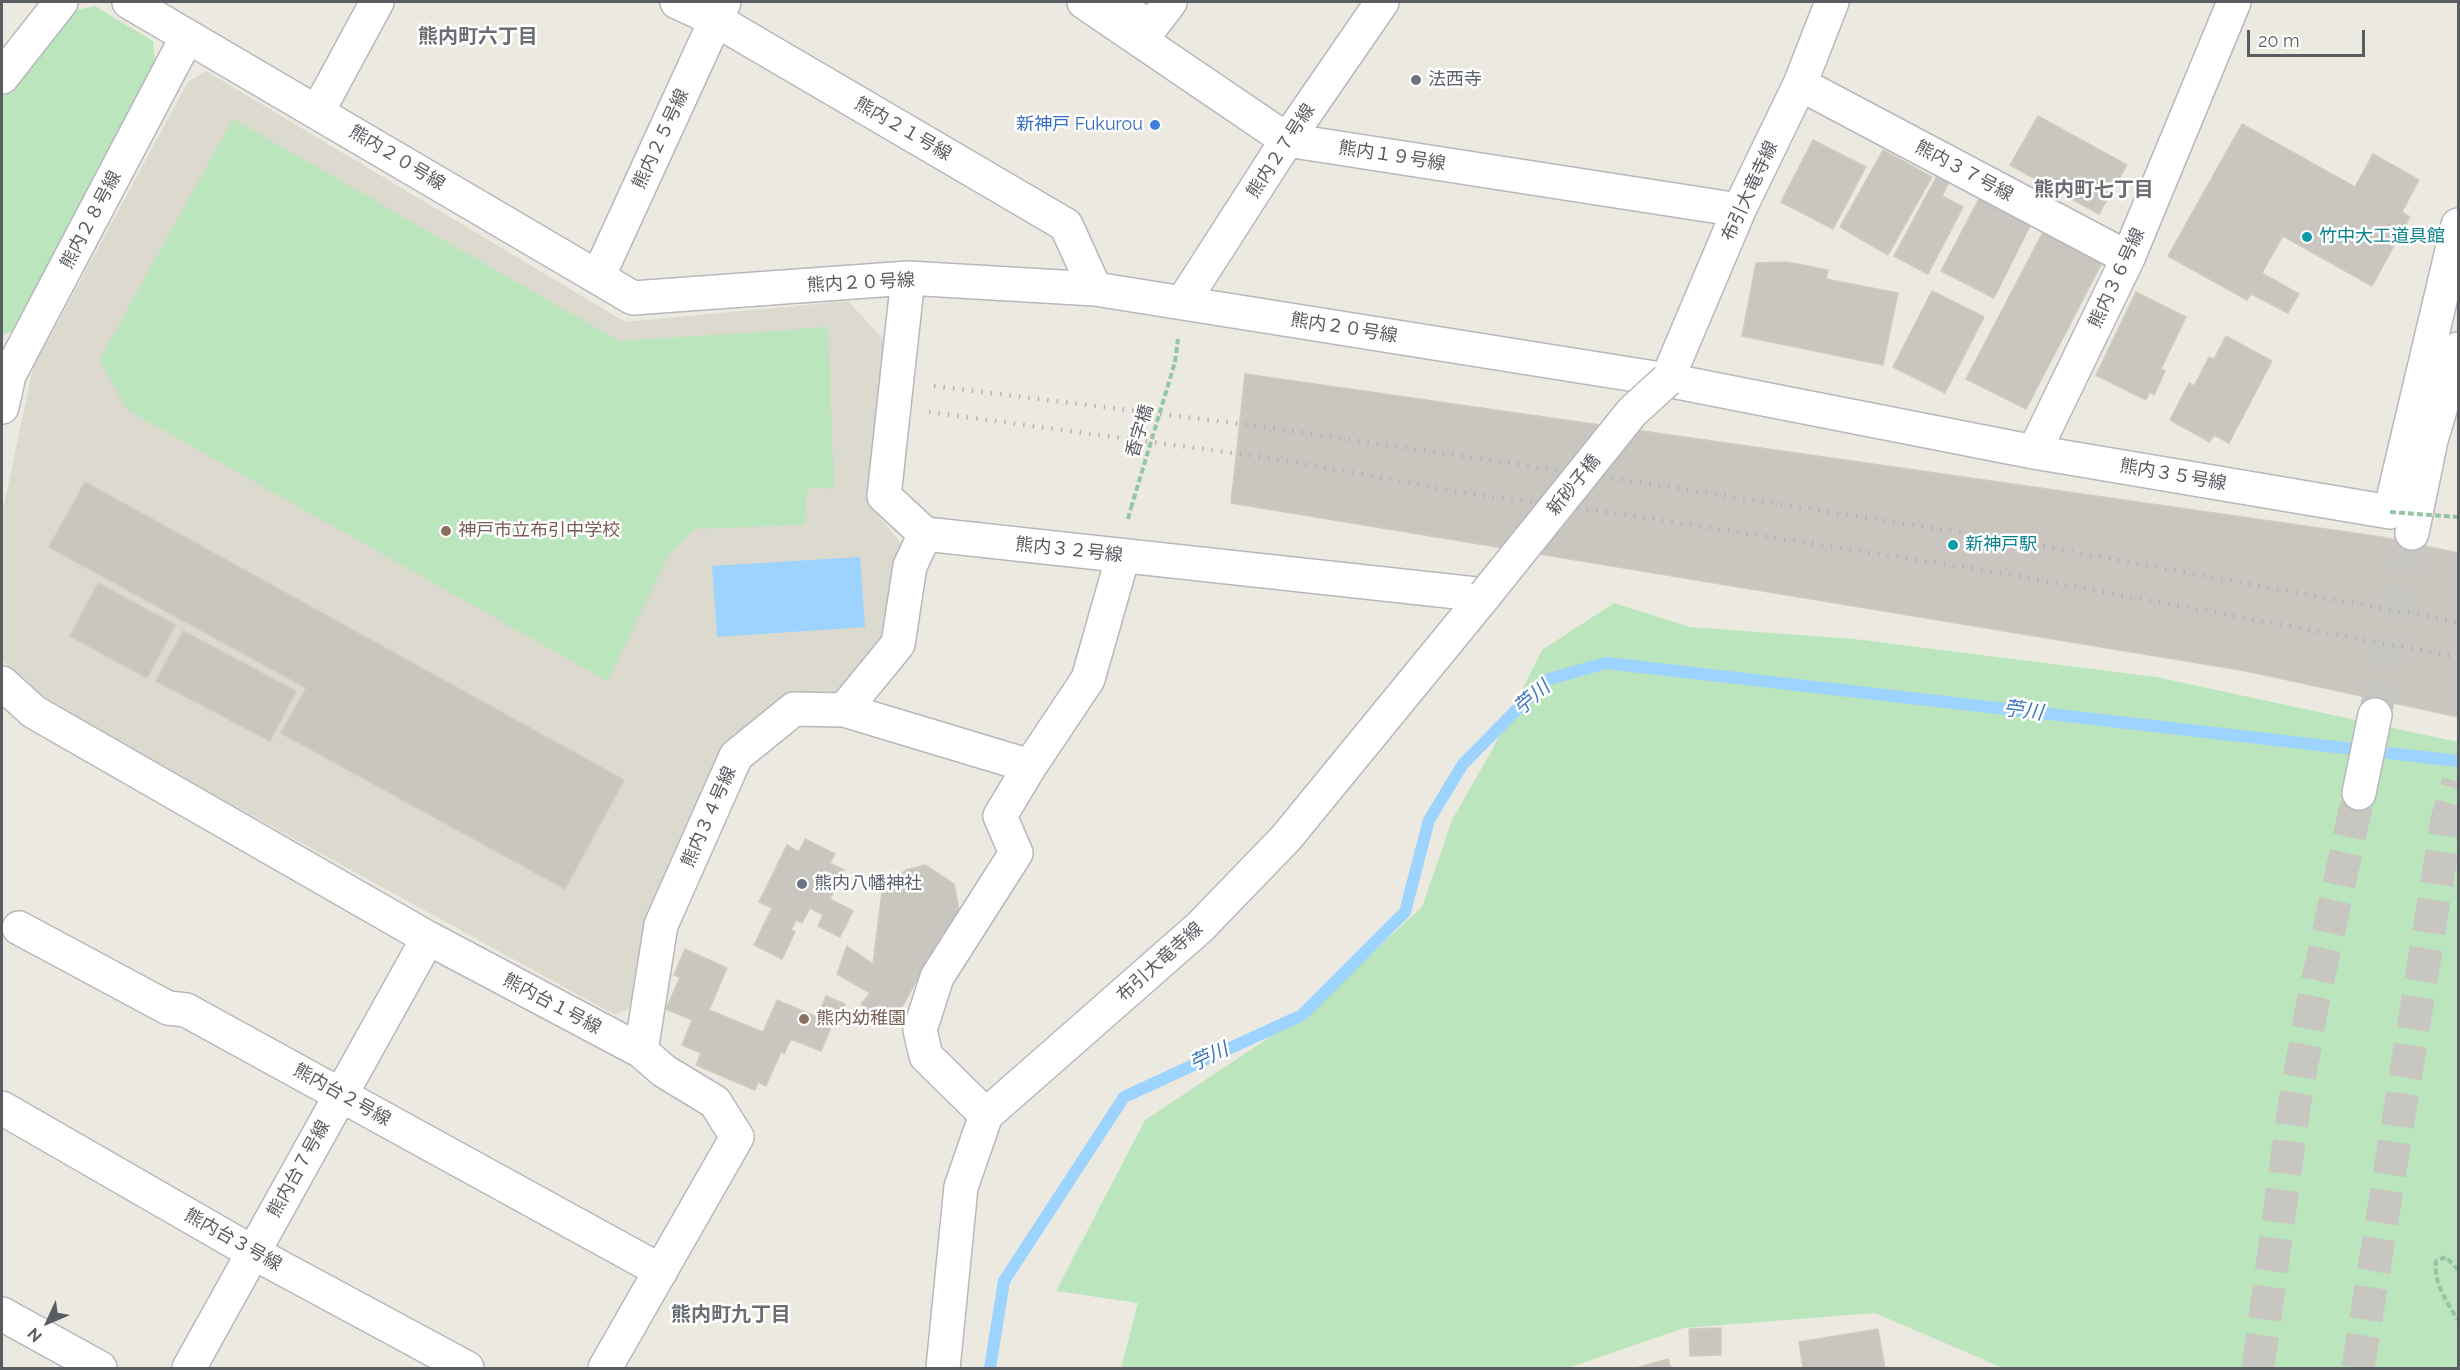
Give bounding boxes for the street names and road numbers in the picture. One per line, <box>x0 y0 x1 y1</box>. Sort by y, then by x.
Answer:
street label: 熊内２５号線 <box>628 85 694 193</box>
street label: 熊内２１号線 <box>851 93 955 165</box>
street label: 熊内２７号線 <box>1243 100 1319 202</box>
street label: 熊内２０号線 <box>345 121 449 195</box>
street label: 熊内３７号線 <box>1911 136 2017 206</box>
street label: 熊内１９号線 <box>1337 137 1447 175</box>
street label: 布引大竜寺線 <box>1717 137 1783 245</box>
street label: 熊内２８号線 <box>56 167 126 273</box>
street label: 熊内３６号線 <box>2084 224 2150 332</box>
street label: 熊内２０号線 <box>807 269 915 297</box>
street label: 熊内２０号線 <box>1289 309 1399 347</box>
street label: 香字橋 <box>1122 402 1158 460</box>
street label: 新砂子橋 <box>1543 450 1605 520</box>
street label: 熊内３５号線 <box>2118 455 2228 495</box>
street label: 熊内３２号線 <box>1014 534 1124 566</box>
street label: 熊内３４号線 <box>677 763 741 871</box>
street label: 布引大竜寺線 <box>1113 918 1207 1006</box>
street label: 熊内台１号線 <box>499 969 605 1039</box>
street label: 熊内台２号線 <box>290 1059 394 1131</box>
street label: 熊内台７号線 <box>263 1117 335 1221</box>
street label: 熊内台３号線 <box>181 1204 285 1276</box>

